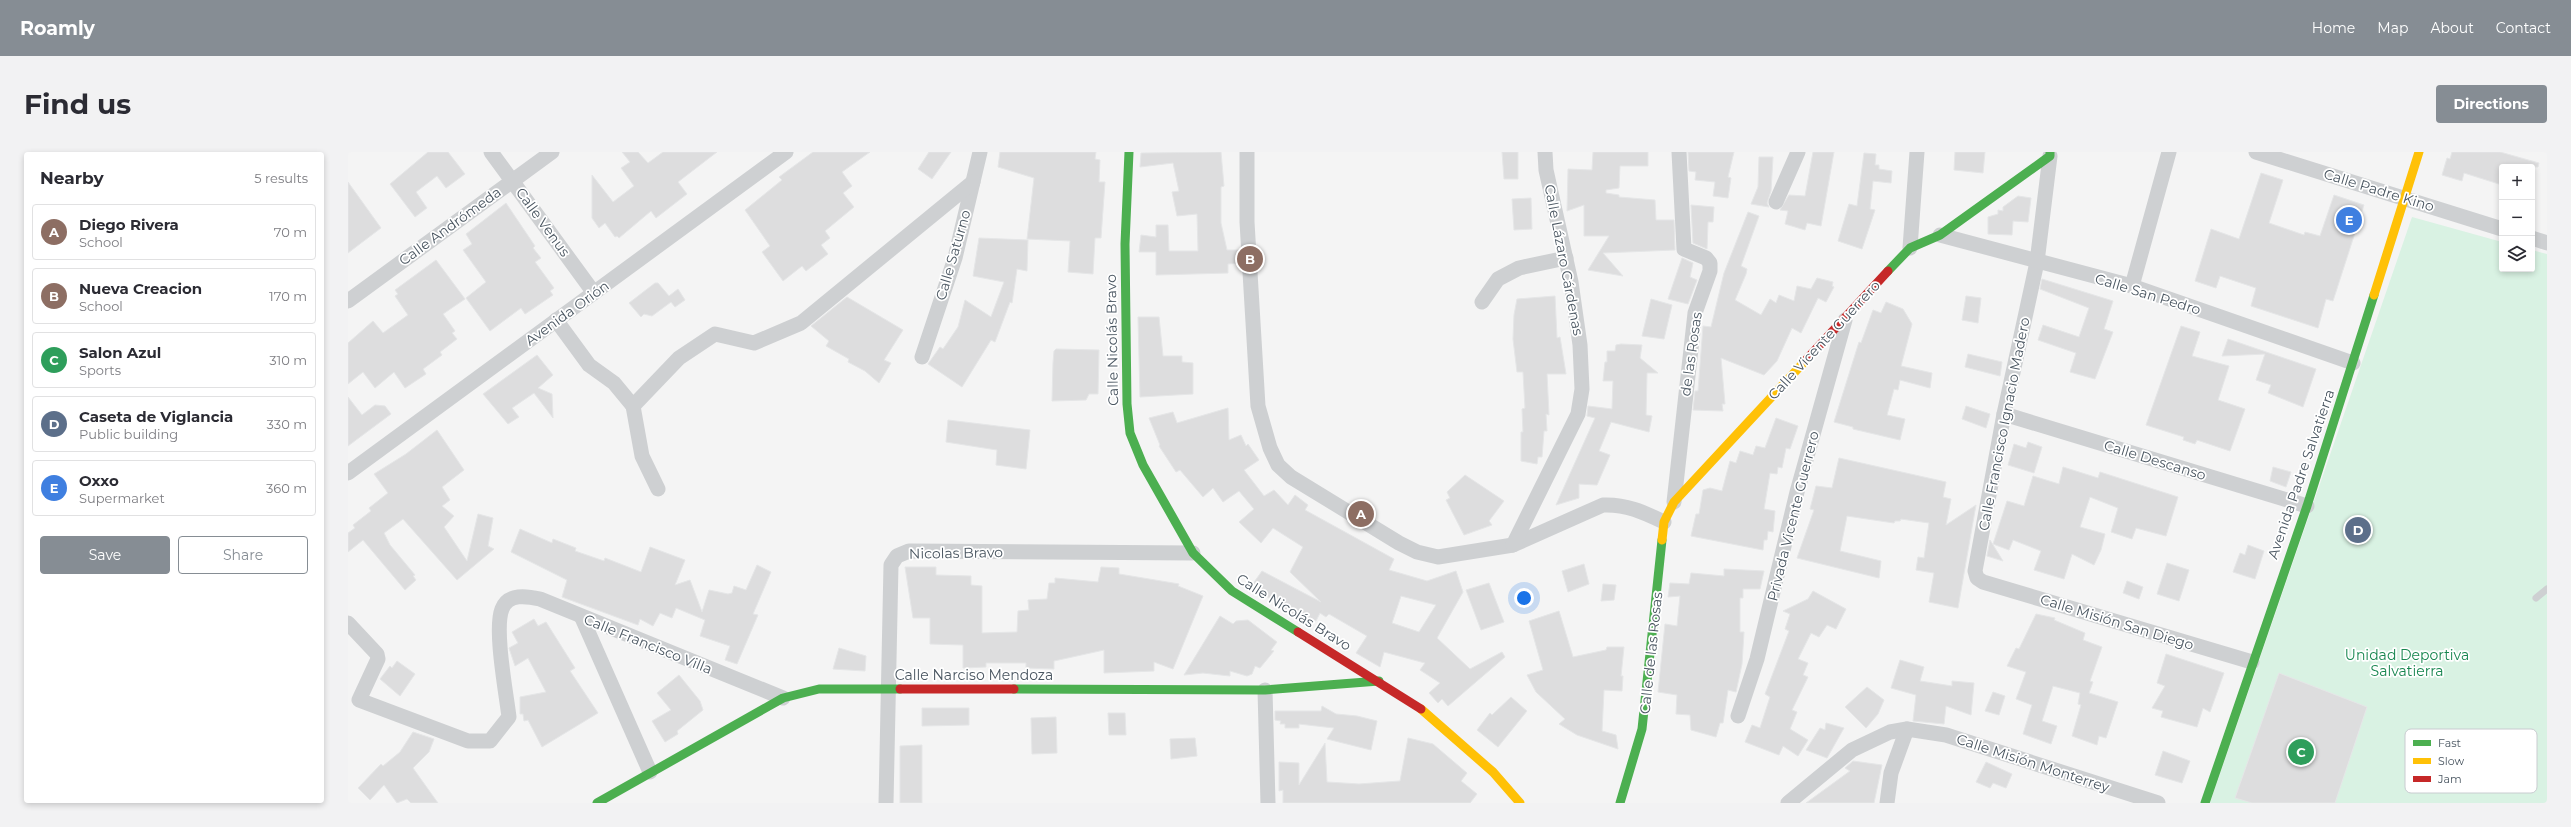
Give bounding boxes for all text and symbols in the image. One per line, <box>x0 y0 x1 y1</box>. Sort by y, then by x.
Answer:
text: Roamly <box>20 17 95 40</box>
text: Home <box>2312 19 2355 37</box>
text: Map <box>2377 19 2408 37</box>
text: About <box>2430 19 2474 37</box>
text: Contact <box>2496 19 2551 37</box>
button: Directions <box>2436 85 2547 123</box>
text: Find us <box>24 87 131 121</box>
map controls <box>2499 164 2535 272</box>
button: + <box>2499 164 2535 200</box>
street label: Calle Padre Kino <box>2321 165 2437 215</box>
text: Nearby <box>40 168 104 188</box>
text: 5 results <box>254 170 308 186</box>
street label: Calle Andrómeda <box>395 183 505 269</box>
street label: Calle Lázaro Cárdenas <box>1541 183 1588 337</box>
street label: Calle Venus <box>512 184 574 260</box>
button: − <box>2499 200 2535 236</box>
pin: E <box>2336 205 2362 235</box>
street label: Calle Saturno <box>931 207 975 302</box>
text: Diego Rivera <box>79 215 179 234</box>
text: A <box>49 224 59 240</box>
text: 70 m <box>274 224 307 240</box>
text: School <box>79 234 123 250</box>
button: layers <box>2499 236 2535 272</box>
pin: B <box>1237 244 1263 274</box>
street label: Calle San Pedro <box>2093 269 2203 319</box>
street label: Calle Nicolás Bravo <box>1102 274 1122 406</box>
street label: Avenida Orión <box>521 276 613 350</box>
street label: Calle Vicente Guerrero <box>1764 276 1884 403</box>
text: Nueva Creacion <box>79 279 202 298</box>
text: B <box>49 288 59 304</box>
text: 170 m <box>269 288 307 304</box>
text: School <box>79 298 123 314</box>
street label: de las Rosas <box>1676 311 1706 397</box>
street label: Calle Francisco Ignacio Madero <box>1974 316 2034 532</box>
text: Salon Azul <box>79 343 161 362</box>
text: C <box>49 352 59 368</box>
text: 310 m <box>269 352 307 368</box>
text: Sports <box>79 362 121 378</box>
street label: Avenida Padre Salvatierra <box>2263 387 2339 561</box>
text: Caseta de Viglancia <box>79 407 233 426</box>
text: D <box>49 416 59 432</box>
text: 330 m <box>267 416 307 432</box>
text: Public building <box>79 426 178 442</box>
street label: Privada Vicente Guerrero <box>1763 429 1823 603</box>
street label: Calle Descanso <box>2102 436 2208 484</box>
text: Oxxo <box>79 471 119 490</box>
text: E <box>50 480 58 496</box>
text: 360 m <box>266 480 307 496</box>
text: Supermarket <box>79 490 165 506</box>
pin: A <box>1348 499 1374 529</box>
pin: D <box>2345 515 2371 545</box>
button: Save <box>40 536 170 574</box>
button: Share <box>178 536 308 574</box>
street label: Nicolas Bravo <box>909 543 1003 563</box>
street label: Calle Nicolás Bravo <box>1233 569 1355 655</box>
your location <box>1514 588 1534 608</box>
street label: Calle Misión San Diego <box>2038 590 2196 654</box>
street label: Calle de las Rosas <box>1636 591 1666 715</box>
street label: Calle Francisco Villa <box>581 610 715 678</box>
park label: Unidad Deportiva Salvatierra <box>2345 646 2469 680</box>
street label: Calle Narciso Mendoza <box>895 666 1053 684</box>
legend <box>2405 729 2537 793</box>
street label: Calle Misión Monterrey <box>1954 730 2112 796</box>
text: Fast <box>2438 736 2462 750</box>
pin: C <box>2288 737 2314 767</box>
text: Slow <box>2438 754 2464 768</box>
text: Jam <box>2437 772 2462 786</box>

